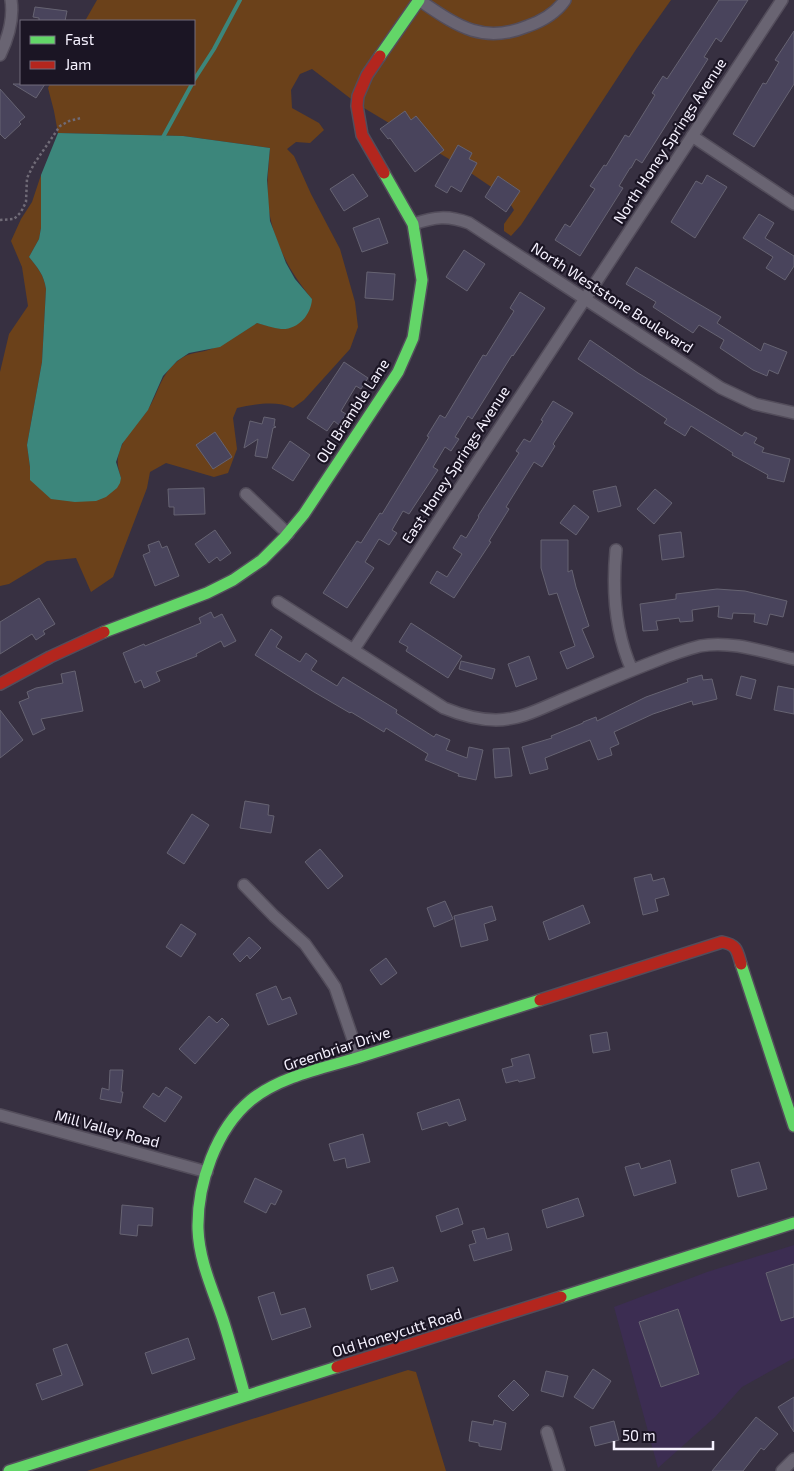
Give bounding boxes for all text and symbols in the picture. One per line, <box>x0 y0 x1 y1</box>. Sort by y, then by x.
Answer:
legend <box>20 20 195 85</box>
text: Fast <box>65 30 95 48</box>
street label: North Honey Springs Avenue <box>609 54 730 227</box>
text: Jam <box>65 55 91 73</box>
street label: North Weststone Boulevard <box>528 238 697 356</box>
street label: Old Bramble Lane <box>312 355 392 466</box>
street label: East Honey Springs Avenue <box>397 382 513 547</box>
street label: Greenbriar Drive <box>281 1022 392 1074</box>
street label: Mill Valley Road <box>53 1105 162 1151</box>
street label: Old Honeycutt Road <box>330 1304 464 1360</box>
scale bar <box>614 1418 713 1450</box>
text: 50 m <box>622 1426 656 1444</box>

